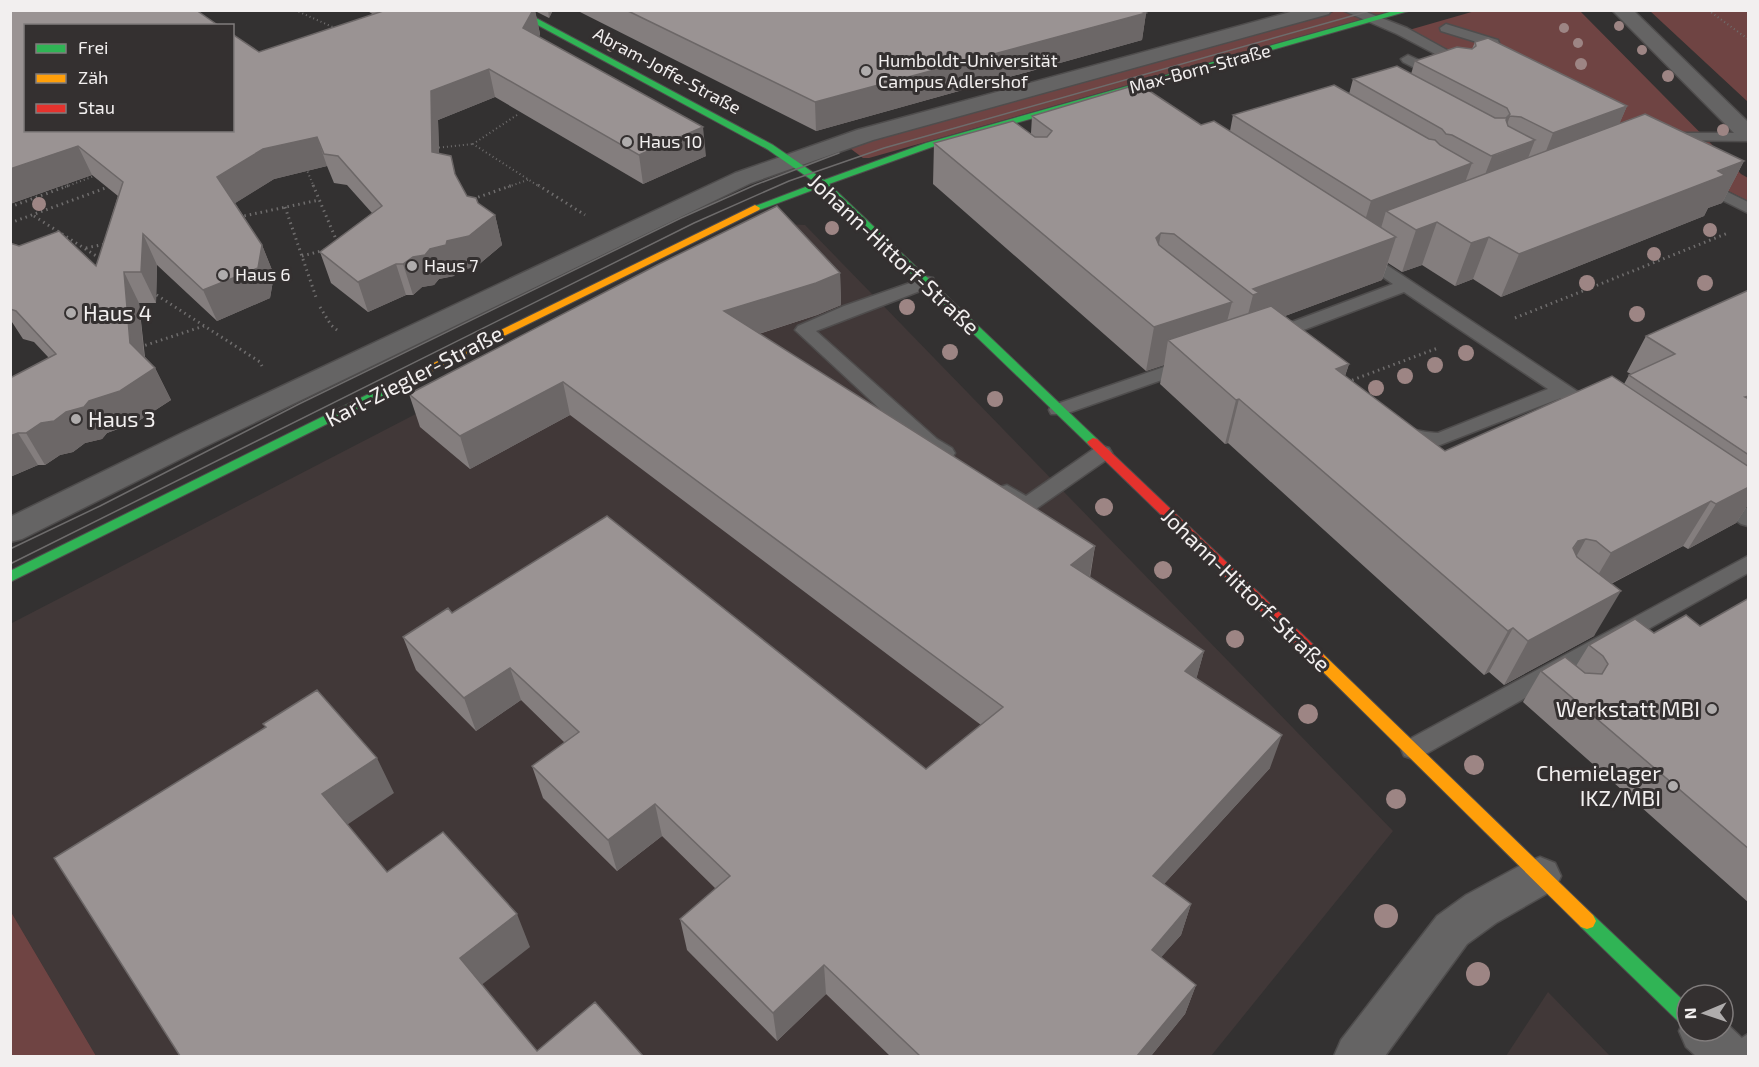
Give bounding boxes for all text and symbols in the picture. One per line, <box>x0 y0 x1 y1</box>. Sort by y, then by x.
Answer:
street label: Abram-Joffe-Straße <box>590 22 745 118</box>
legend <box>24 24 234 132</box>
text: Frei <box>78 36 109 58</box>
street label: Max-Born-Straße <box>1127 39 1273 98</box>
place label: Humboldt-Universität Campus Adlershof <box>878 49 1058 92</box>
marker: Humboldt-Universität Campus Adlershof <box>859 64 873 78</box>
text: Zäh <box>78 66 109 88</box>
text: Stau <box>78 96 115 118</box>
place label: Haus 10 <box>639 130 702 152</box>
marker: Haus 10 <box>620 135 634 149</box>
street label: Johann-Hittorf-Straße <box>804 167 985 339</box>
place label: Haus 7 <box>424 254 479 276</box>
marker: Haus 7 <box>405 259 419 273</box>
place label: Haus 6 <box>235 263 291 285</box>
marker: Haus 6 <box>216 268 230 282</box>
place label: Haus 4 <box>83 299 152 325</box>
marker: Haus 4 <box>64 306 78 320</box>
street label: Karl-Ziegler-Straße <box>320 319 507 431</box>
place label: Haus 3 <box>88 405 156 431</box>
marker: Haus 3 <box>69 412 83 426</box>
street label: Johann-Hittorf-Straße <box>1157 502 1336 676</box>
place label: Werkstatt MBI <box>1556 695 1700 721</box>
marker: Werkstatt MBI <box>1705 702 1719 716</box>
place label: Chemielager IKZ/MBI <box>1536 759 1661 810</box>
marker: Chemielager IKZ/MBI <box>1666 779 1680 793</box>
north arrow <box>1675 983 1735 1043</box>
text: N <box>1680 1007 1699 1020</box>

